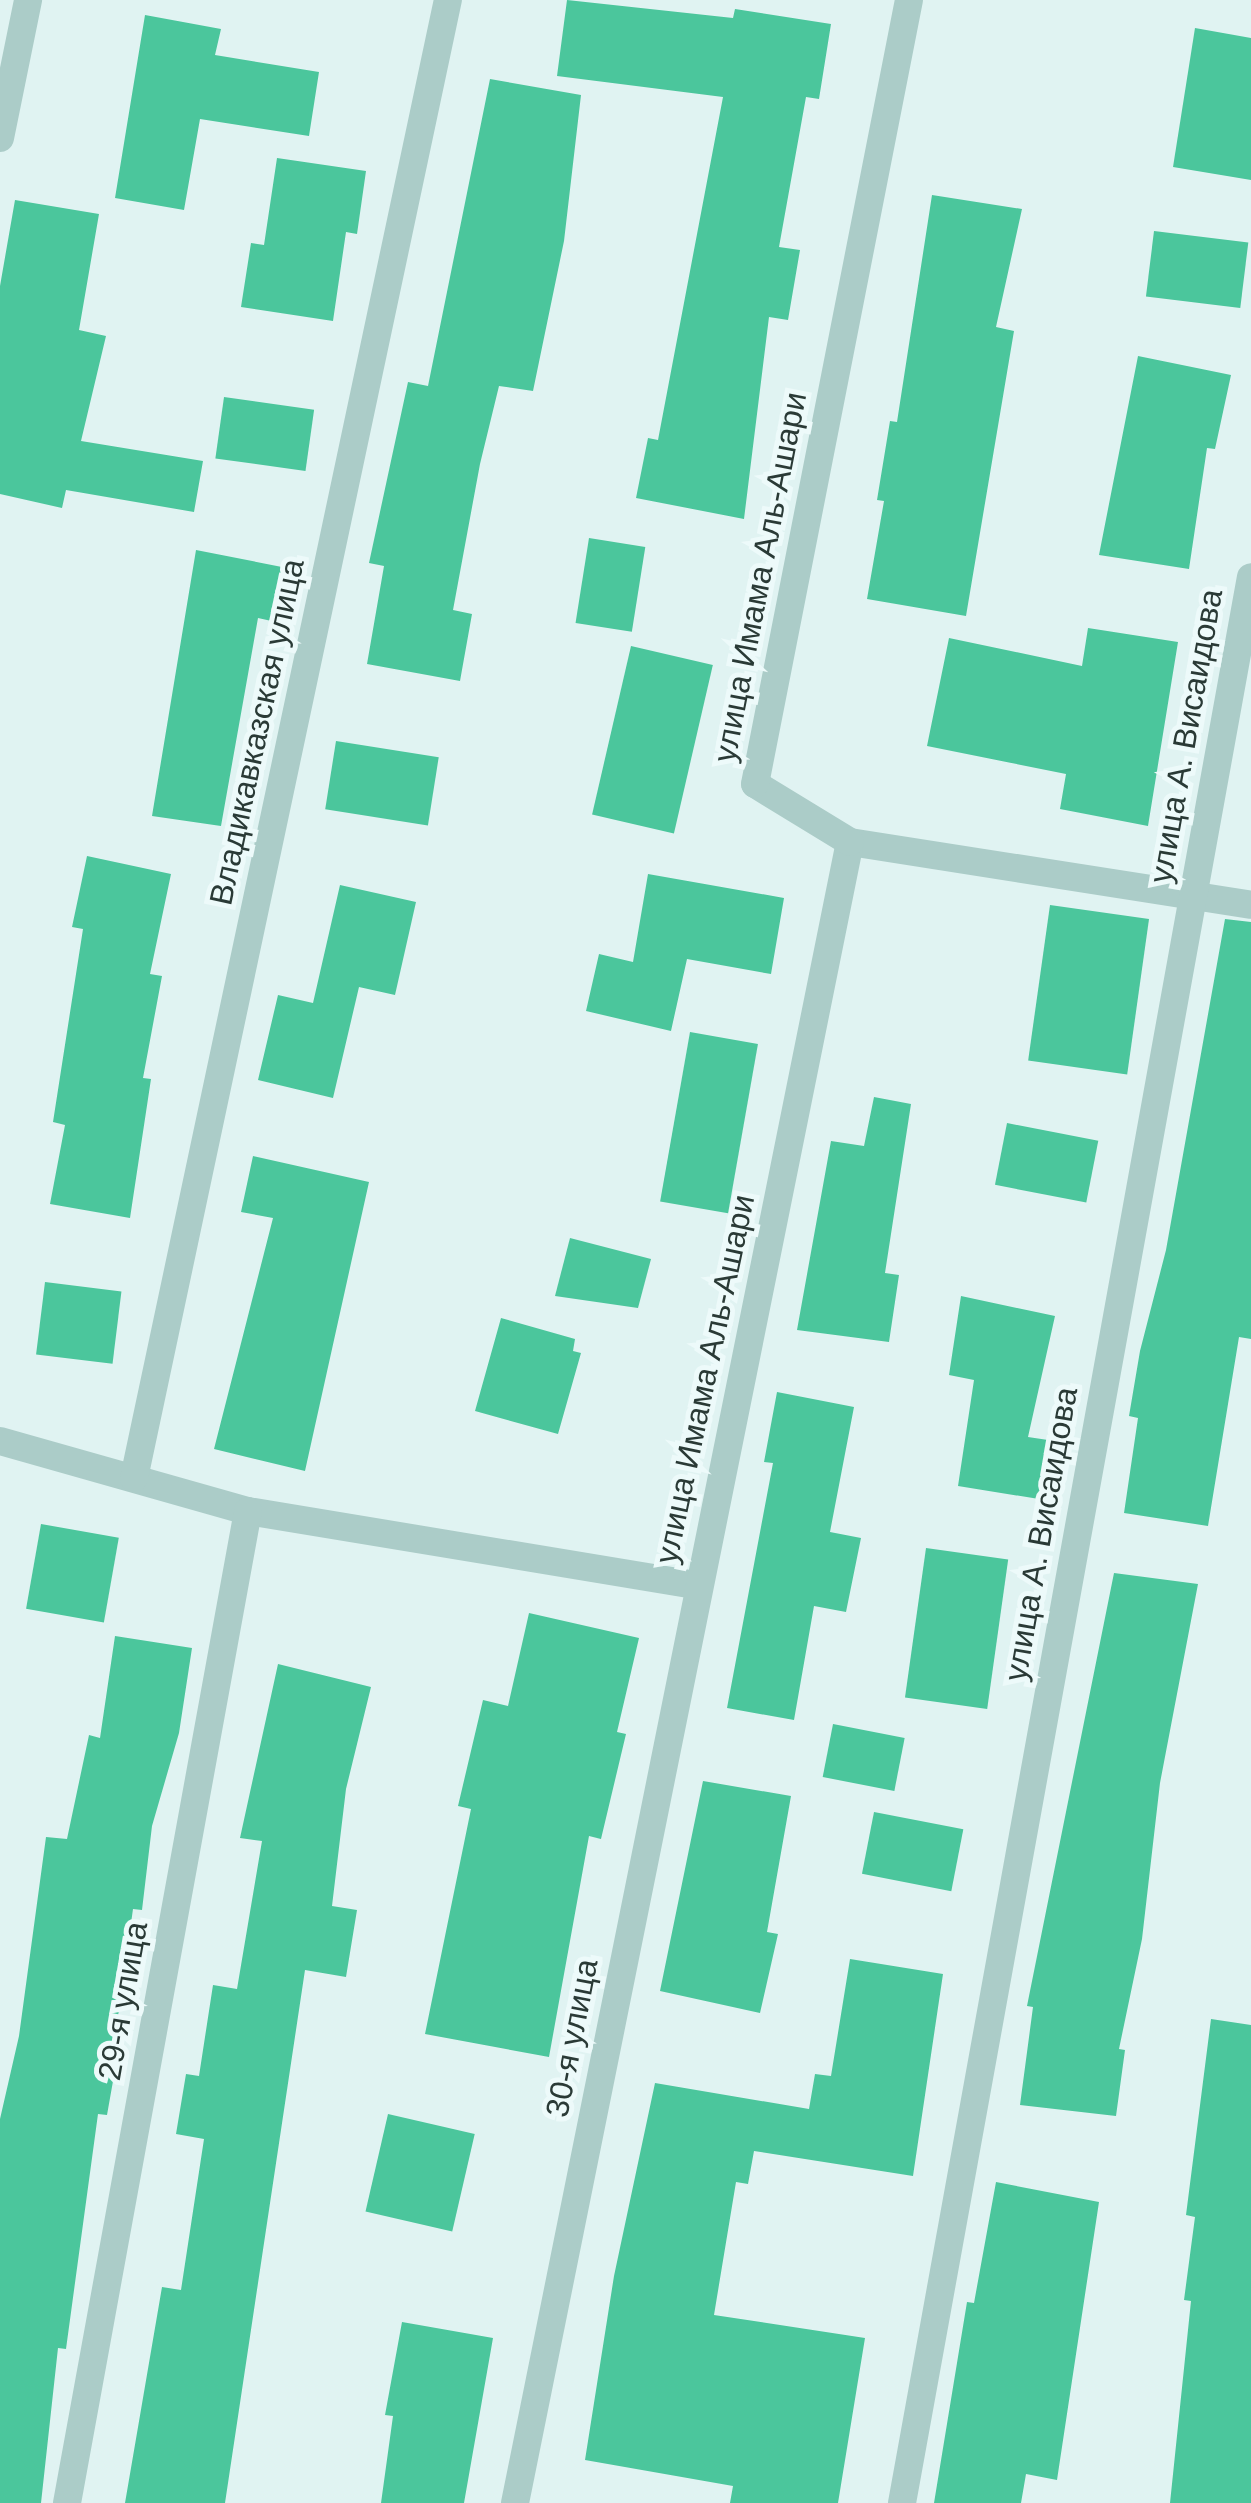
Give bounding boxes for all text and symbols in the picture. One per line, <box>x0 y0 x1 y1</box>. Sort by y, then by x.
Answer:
street label: улица Имама Аль-Ашари <box>705 389 815 765</box>
street label: Владикавказская улица <box>202 555 312 909</box>
street label: улица А. Висаидова <box>1141 586 1231 886</box>
street label: улица Имама Аль-Ашари <box>647 1191 763 1567</box>
street label: улица А. Висаидова <box>996 1384 1086 1684</box>
street label: 29-я улица <box>90 1919 156 2083</box>
street label: 30-я улица <box>538 1956 606 2120</box>

